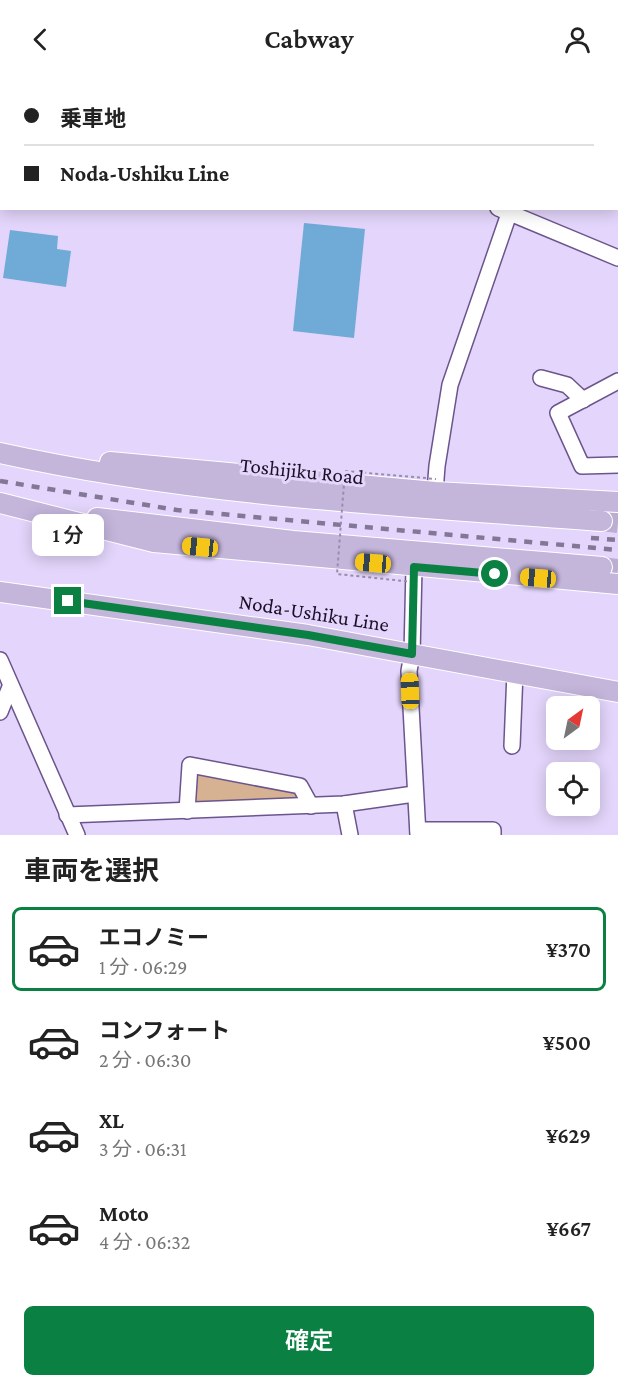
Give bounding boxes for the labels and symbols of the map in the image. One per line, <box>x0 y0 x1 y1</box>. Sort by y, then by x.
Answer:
street label: Toshijiku Road <box>239 453 365 489</box>
callout: 1 分 <box>32 514 104 556</box>
car <box>181 536 219 558</box>
car <box>354 552 392 574</box>
route start <box>481 560 508 587</box>
car <box>519 567 557 589</box>
route end <box>54 587 81 614</box>
street label: Noda-Ushiku Line <box>237 589 391 637</box>
car <box>400 673 420 709</box>
north arrow <box>546 696 600 750</box>

